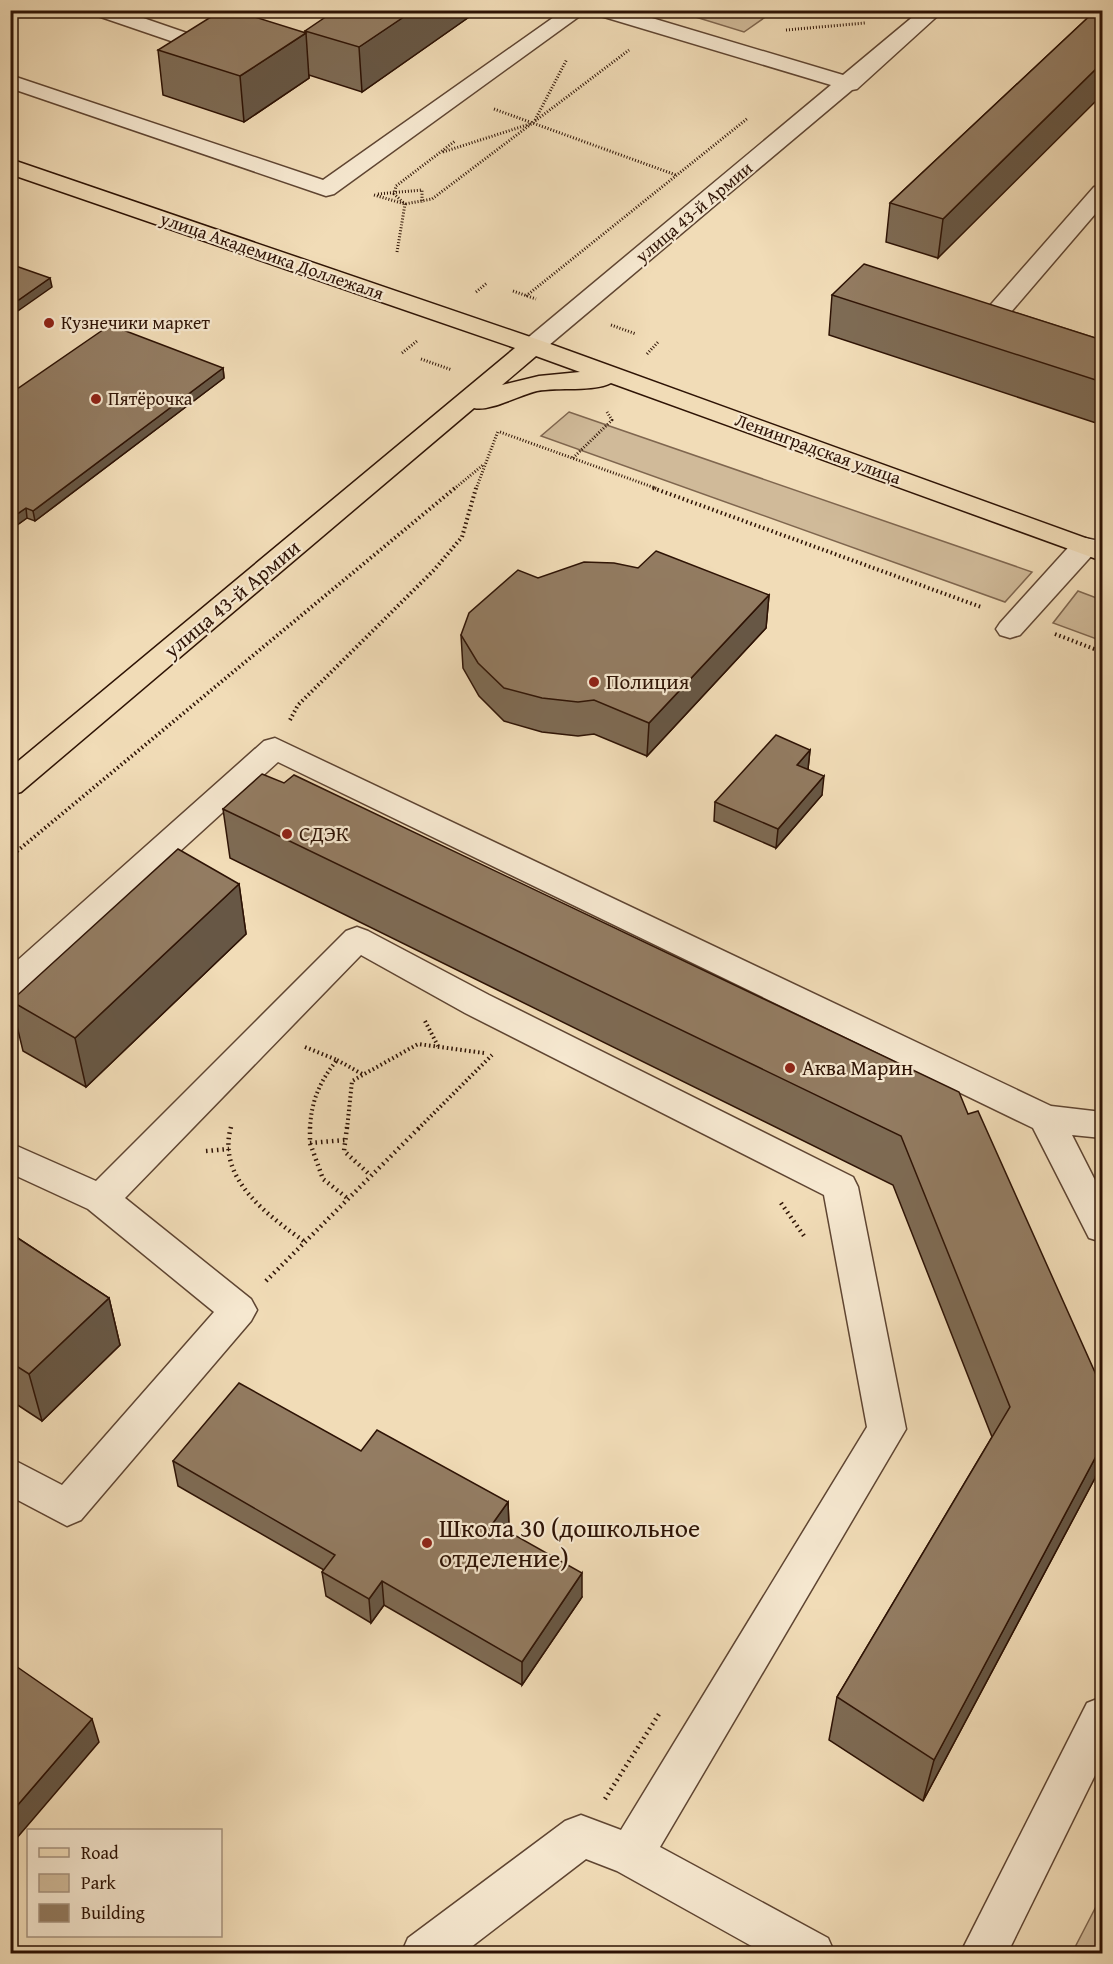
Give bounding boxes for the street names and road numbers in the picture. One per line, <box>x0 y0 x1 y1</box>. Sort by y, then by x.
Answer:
street label: улица 43-й Армии <box>628 154 758 269</box>
street label: улица Академика Доллежаля <box>156 204 388 307</box>
street label: Ленинградская улица <box>731 406 905 491</box>
street label: улица 43-й Армии <box>156 532 307 666</box>

